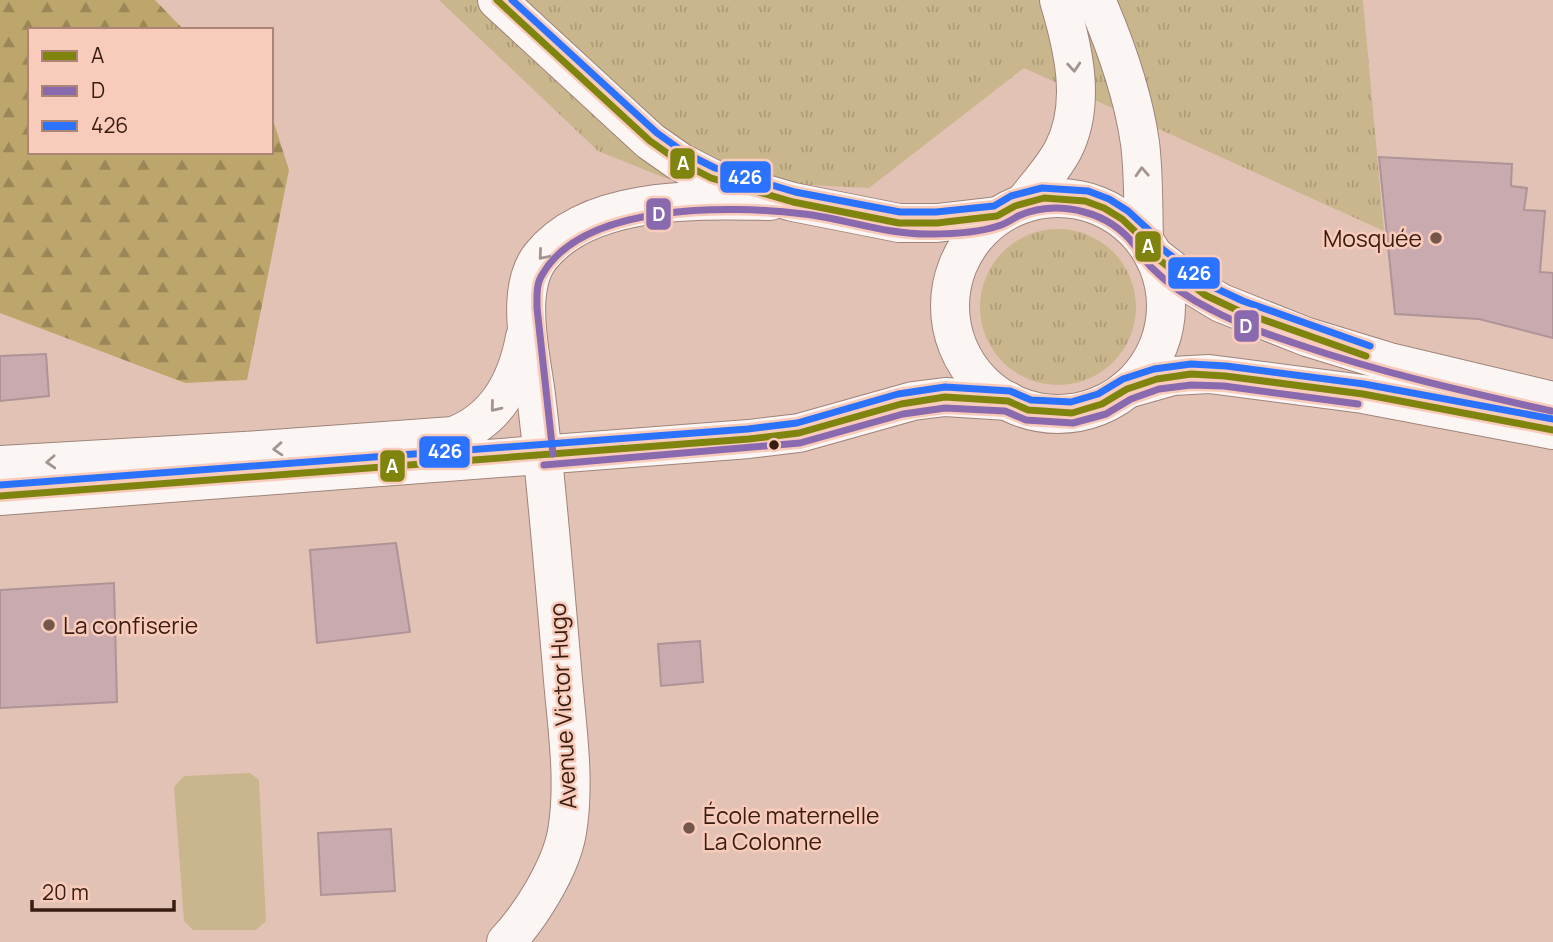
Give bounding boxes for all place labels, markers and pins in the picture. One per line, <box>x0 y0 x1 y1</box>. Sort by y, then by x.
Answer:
place label: Mosquée <box>1323 222 1422 254</box>
marker: Mosquée <box>1428 230 1444 246</box>
unlabelled marker <box>767 438 781 452</box>
place label: La confiserie <box>63 609 198 641</box>
marker: La confiserie <box>41 617 57 633</box>
place label: École maternelle La Colonne <box>703 799 880 857</box>
marker: École maternelle La Colonne <box>681 820 697 836</box>

